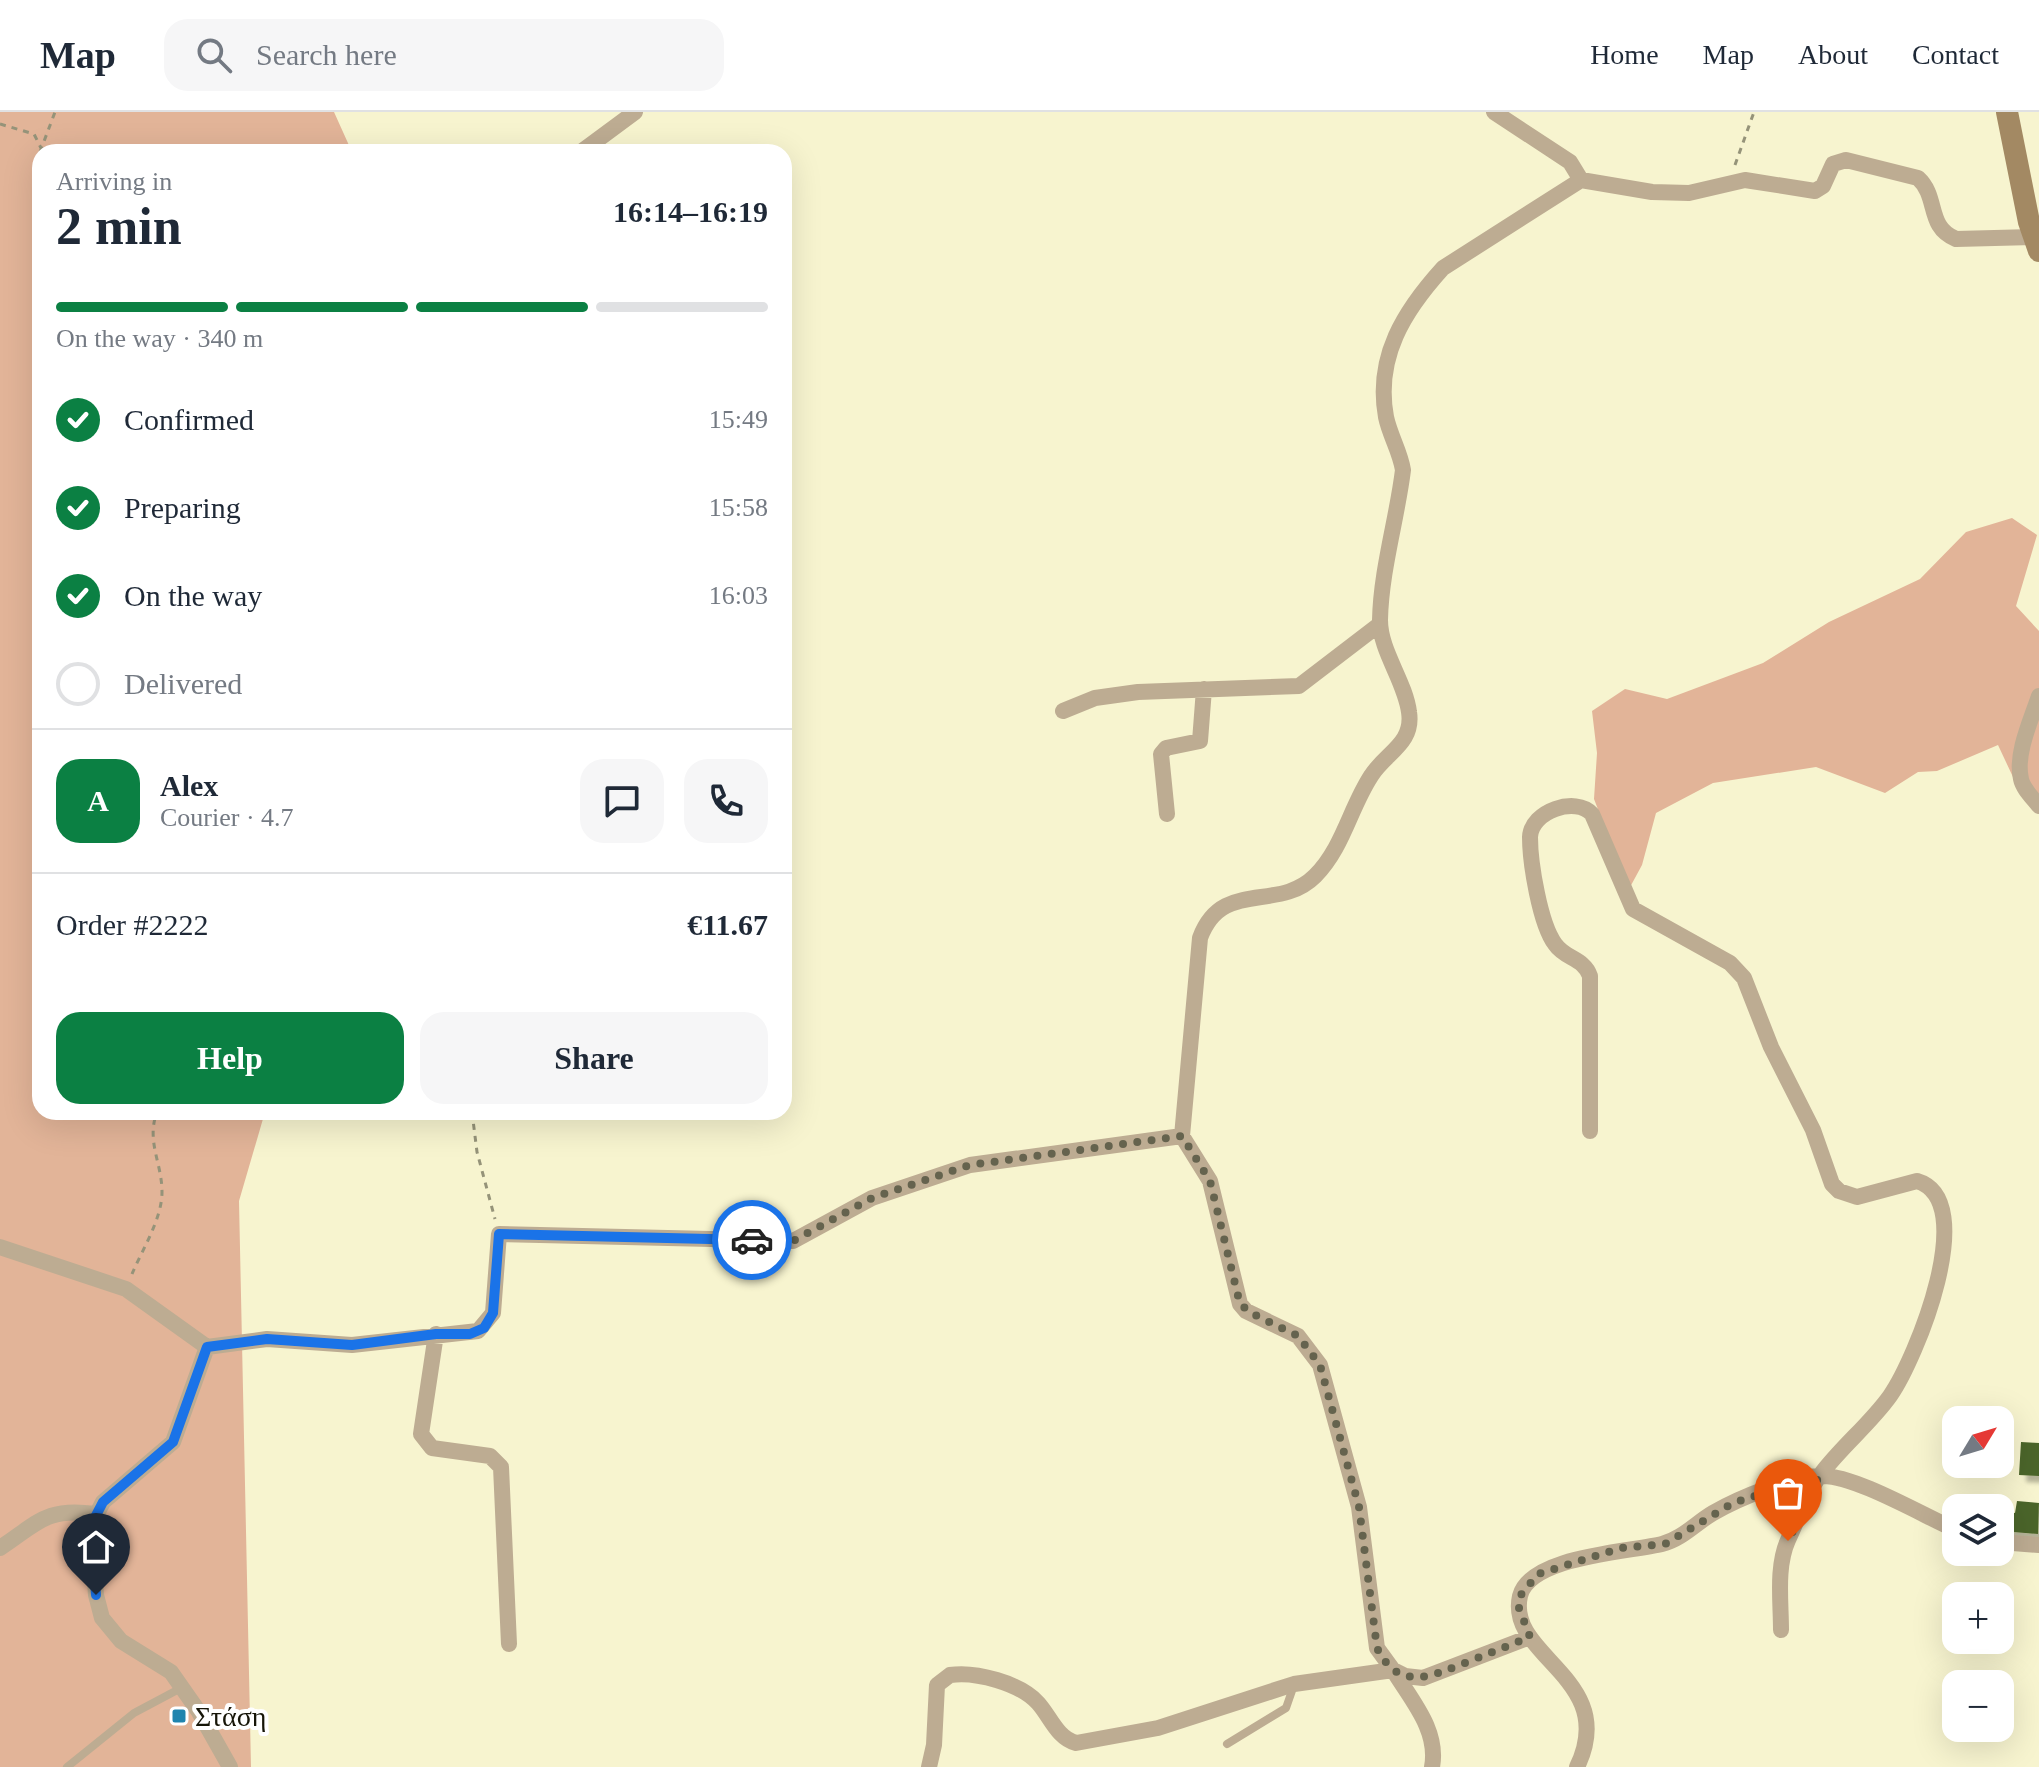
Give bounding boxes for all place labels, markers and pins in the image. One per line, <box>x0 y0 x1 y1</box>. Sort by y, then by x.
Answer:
pin <box>1754 1459 1822 1541</box>
pin <box>62 1513 130 1595</box>
place label: Στάση <box>195 1701 266 1732</box>
marker: Στάση <box>170 1707 188 1725</box>

